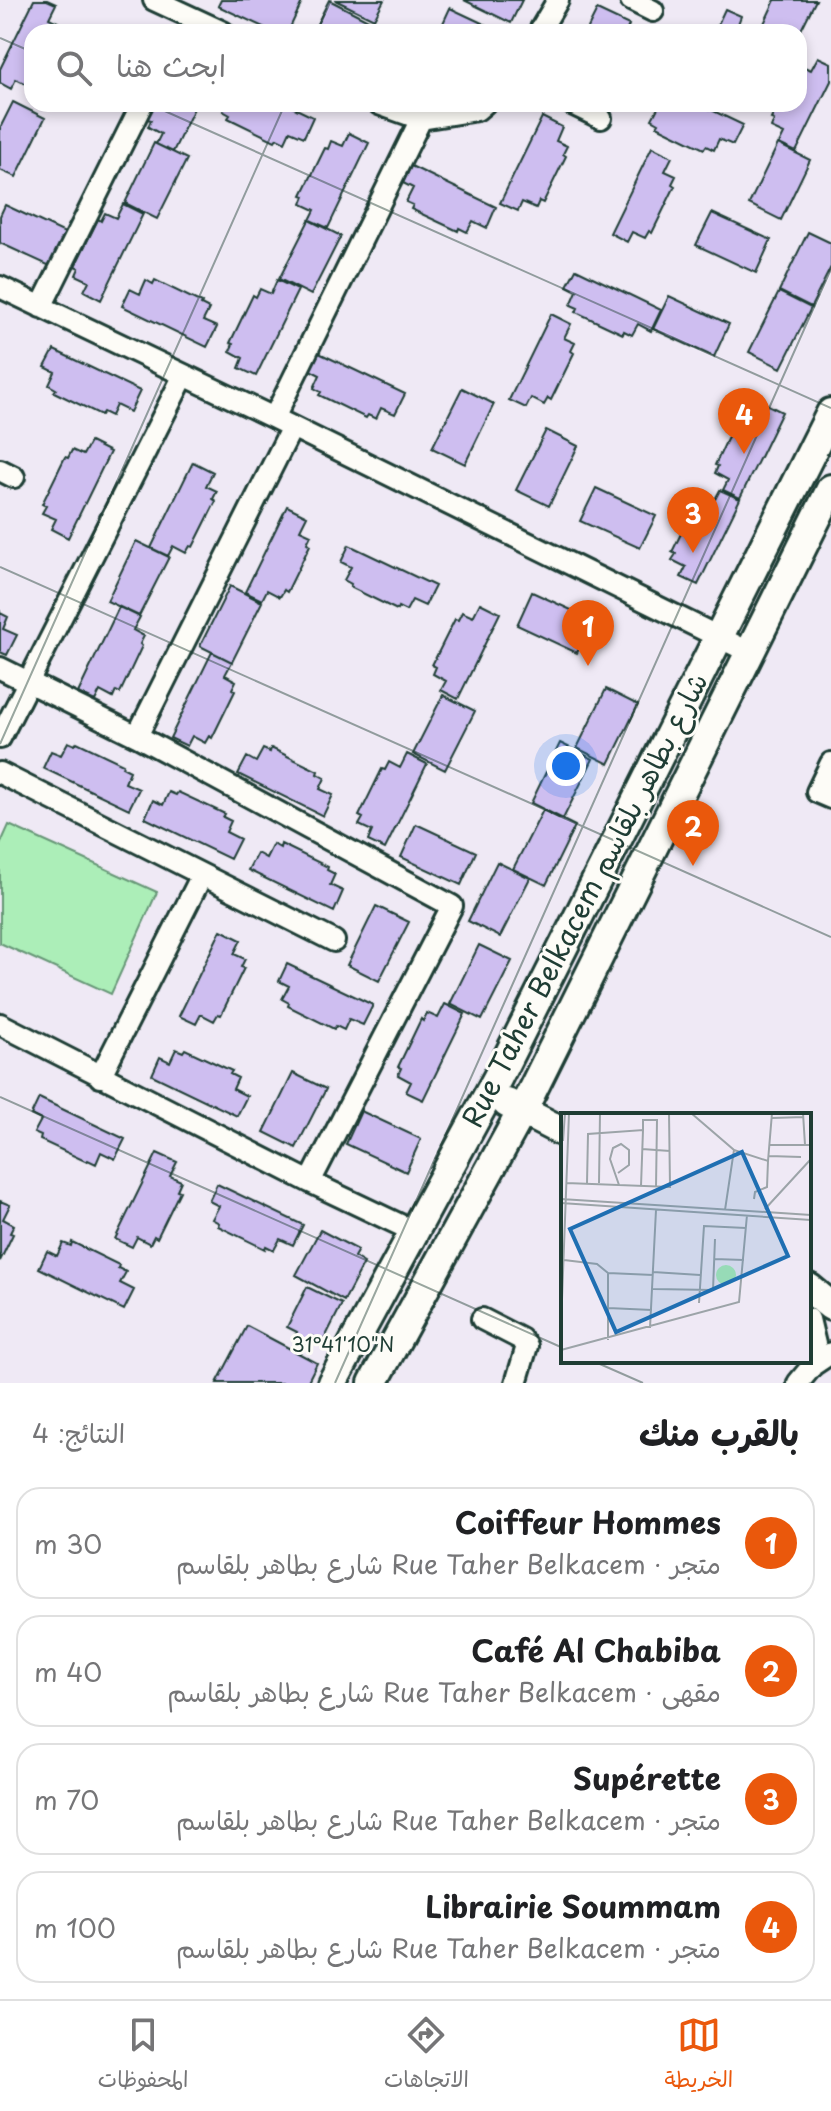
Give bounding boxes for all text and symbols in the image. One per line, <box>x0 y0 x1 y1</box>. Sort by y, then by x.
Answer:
search box <box>24 24 807 112</box>
text: ابحث هنا <box>116 42 226 87</box>
icon: search <box>52 46 96 90</box>
pin: 4 <box>718 388 770 454</box>
pin: 3 <box>667 487 719 553</box>
pin: 1 <box>562 600 614 666</box>
street label: Rue Taher Belkacem شارع بطاهر بلقاسم <box>450 664 719 1135</box>
your location <box>546 746 586 786</box>
pin: 2 <box>667 800 719 866</box>
inset map <box>561 1113 811 1363</box>
text: 31°41'10"N <box>292 1329 394 1359</box>
text: بالقرب منك <box>639 1406 799 1458</box>
text: النتائج: 4 <box>32 1413 125 1452</box>
text: Coiffeur Hommes <box>455 1499 721 1544</box>
text: 30 m <box>34 1524 102 1563</box>
text: 1 <box>765 1524 777 1563</box>
text: متجر · Rue Taher Belkacem شارع بطاهر بلقاسم <box>176 1544 721 1583</box>
text: Café Al Chabiba <box>471 1627 721 1672</box>
text: 40 m <box>34 1652 102 1691</box>
text: 2 <box>762 1652 780 1691</box>
text: مقهى · Rue Taher Belkacem شارع بطاهر بلقاسم <box>167 1672 721 1711</box>
text: Supérette <box>573 1755 721 1800</box>
text: 70 m <box>34 1780 99 1819</box>
text: 3 <box>762 1780 780 1819</box>
text: متجر · Rue Taher Belkacem شارع بطاهر بلقاسم <box>176 1800 721 1839</box>
text: Librairie Soummam <box>425 1883 721 1928</box>
text: 100 m <box>34 1908 116 1947</box>
text: 4 <box>762 1908 780 1947</box>
text: متجر · Rue Taher Belkacem شارع بطاهر بلقاسم <box>176 1928 721 1967</box>
tab: المحفوظات <box>98 2013 188 2099</box>
tab: الاتجاهات <box>384 2013 469 2099</box>
tab: الخريطة <box>665 2013 733 2099</box>

